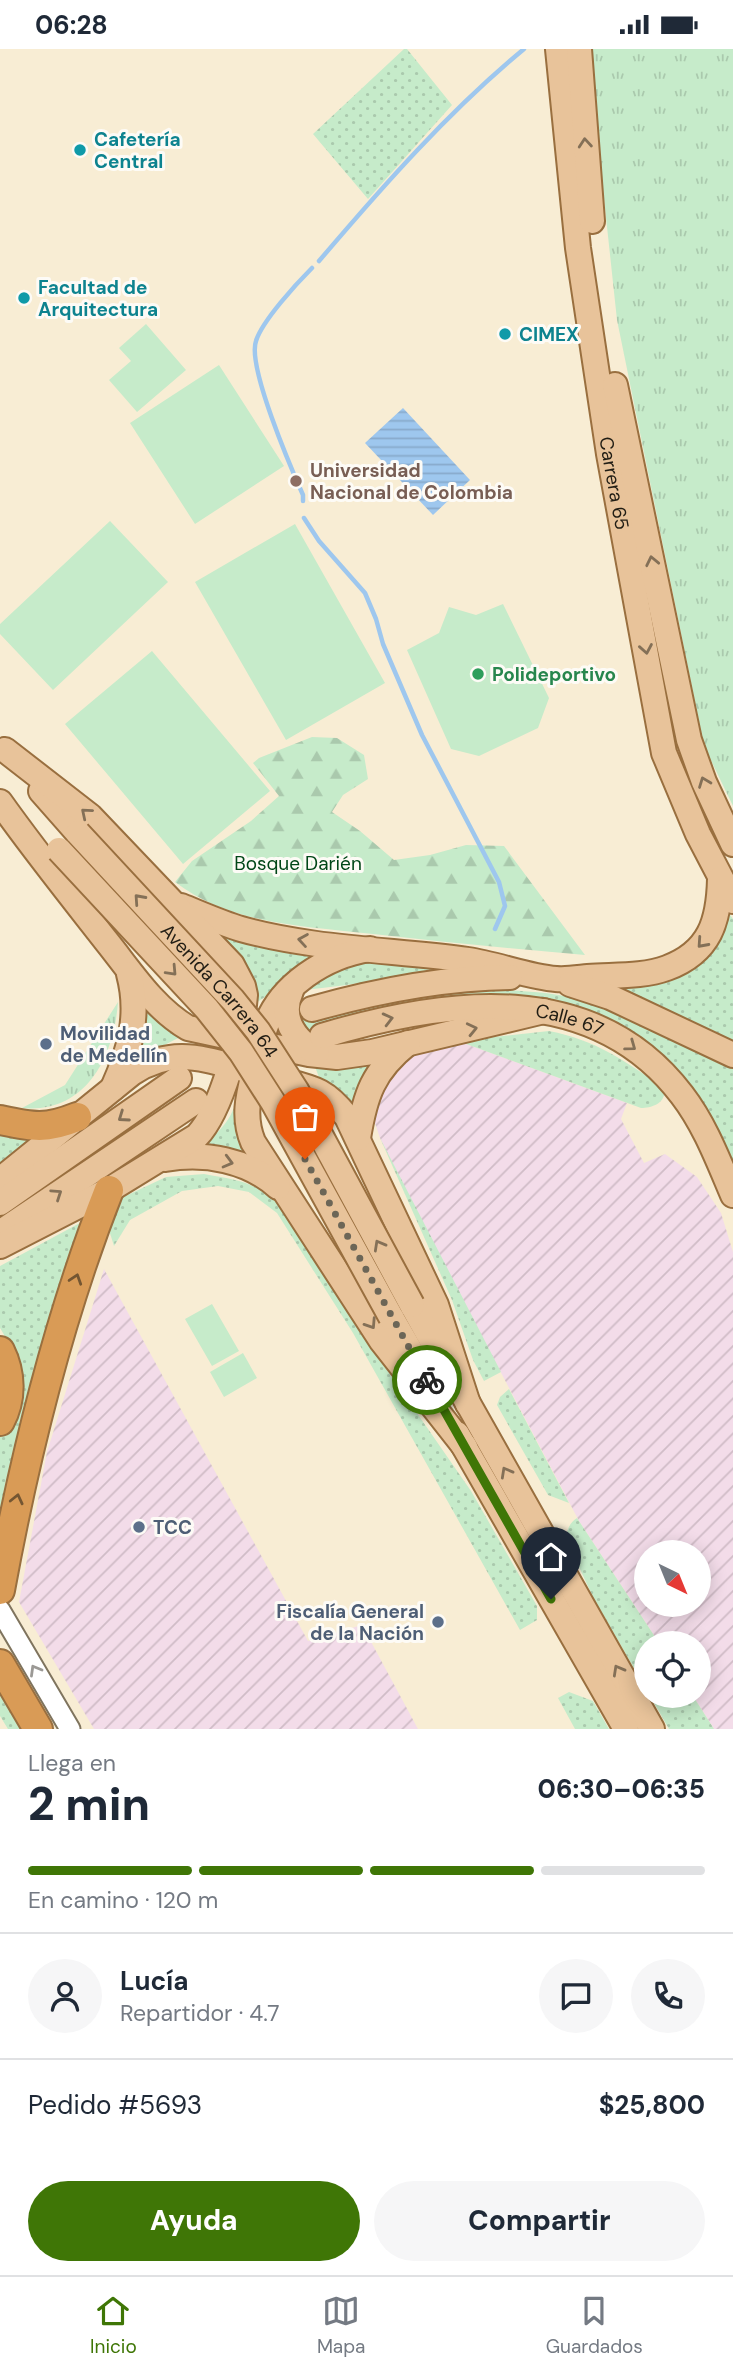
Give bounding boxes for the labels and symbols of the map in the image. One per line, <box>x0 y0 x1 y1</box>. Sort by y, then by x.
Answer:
place label: Cafetería Central <box>94 127 181 174</box>
one-way arrow <box>578 137 593 148</box>
marker: Cafetería Central <box>72 142 88 158</box>
place label: Facultad de Arquitectura <box>38 275 158 322</box>
marker: Facultad de Arquitectura <box>16 290 32 306</box>
place label: CIMEX <box>519 322 579 347</box>
marker: CIMEX <box>497 326 513 342</box>
street label: Carrera 65 <box>594 435 635 532</box>
place label: Universidad Nacional de Colombia <box>310 458 513 505</box>
marker: Universidad Nacional de Colombia <box>288 473 304 489</box>
one-way arrow <box>645 555 660 567</box>
one-way arrow <box>637 643 652 655</box>
place label: Polideportivo <box>492 662 616 687</box>
marker: Polideportivo <box>470 666 486 682</box>
one-way arrow <box>699 777 713 789</box>
one-way arrow <box>82 809 95 821</box>
park label: Bosque Darién <box>234 851 362 876</box>
one-way arrow <box>135 894 148 907</box>
street label: Avenida Carrera 64 <box>155 918 284 1062</box>
one-way arrow <box>297 933 308 948</box>
one-way arrow <box>698 935 710 948</box>
one-way arrow <box>164 963 177 976</box>
street label: Calle 67 <box>534 998 608 1042</box>
one-way arrow <box>382 1013 394 1027</box>
place label: Movilidad de Medellín <box>60 1021 167 1068</box>
one-way arrow <box>466 1023 478 1037</box>
marker: Movilidad de Medellín <box>38 1036 54 1052</box>
one-way arrow <box>623 1038 636 1050</box>
pin <box>275 1087 335 1159</box>
one-way arrow <box>118 1109 131 1121</box>
one-way arrow <box>222 1153 234 1168</box>
one-way arrow <box>49 1190 62 1202</box>
one-way arrow <box>374 1240 387 1252</box>
one-way arrow <box>67 1273 82 1285</box>
one-way arrow <box>363 1317 376 1330</box>
courier <box>392 1345 462 1415</box>
one-way arrow <box>501 1466 514 1479</box>
one-way arrow <box>9 1493 24 1505</box>
place label: TCC <box>153 1515 192 1540</box>
marker: TCC <box>131 1519 147 1535</box>
pin <box>521 1527 581 1599</box>
north arrow <box>634 1540 710 1617</box>
place label: Fiscalía General de la Nación <box>276 1599 424 1646</box>
marker: Fiscalía General de la Nación <box>430 1614 446 1630</box>
one-way arrow <box>613 1664 626 1677</box>
one-way arrow <box>30 1665 43 1677</box>

